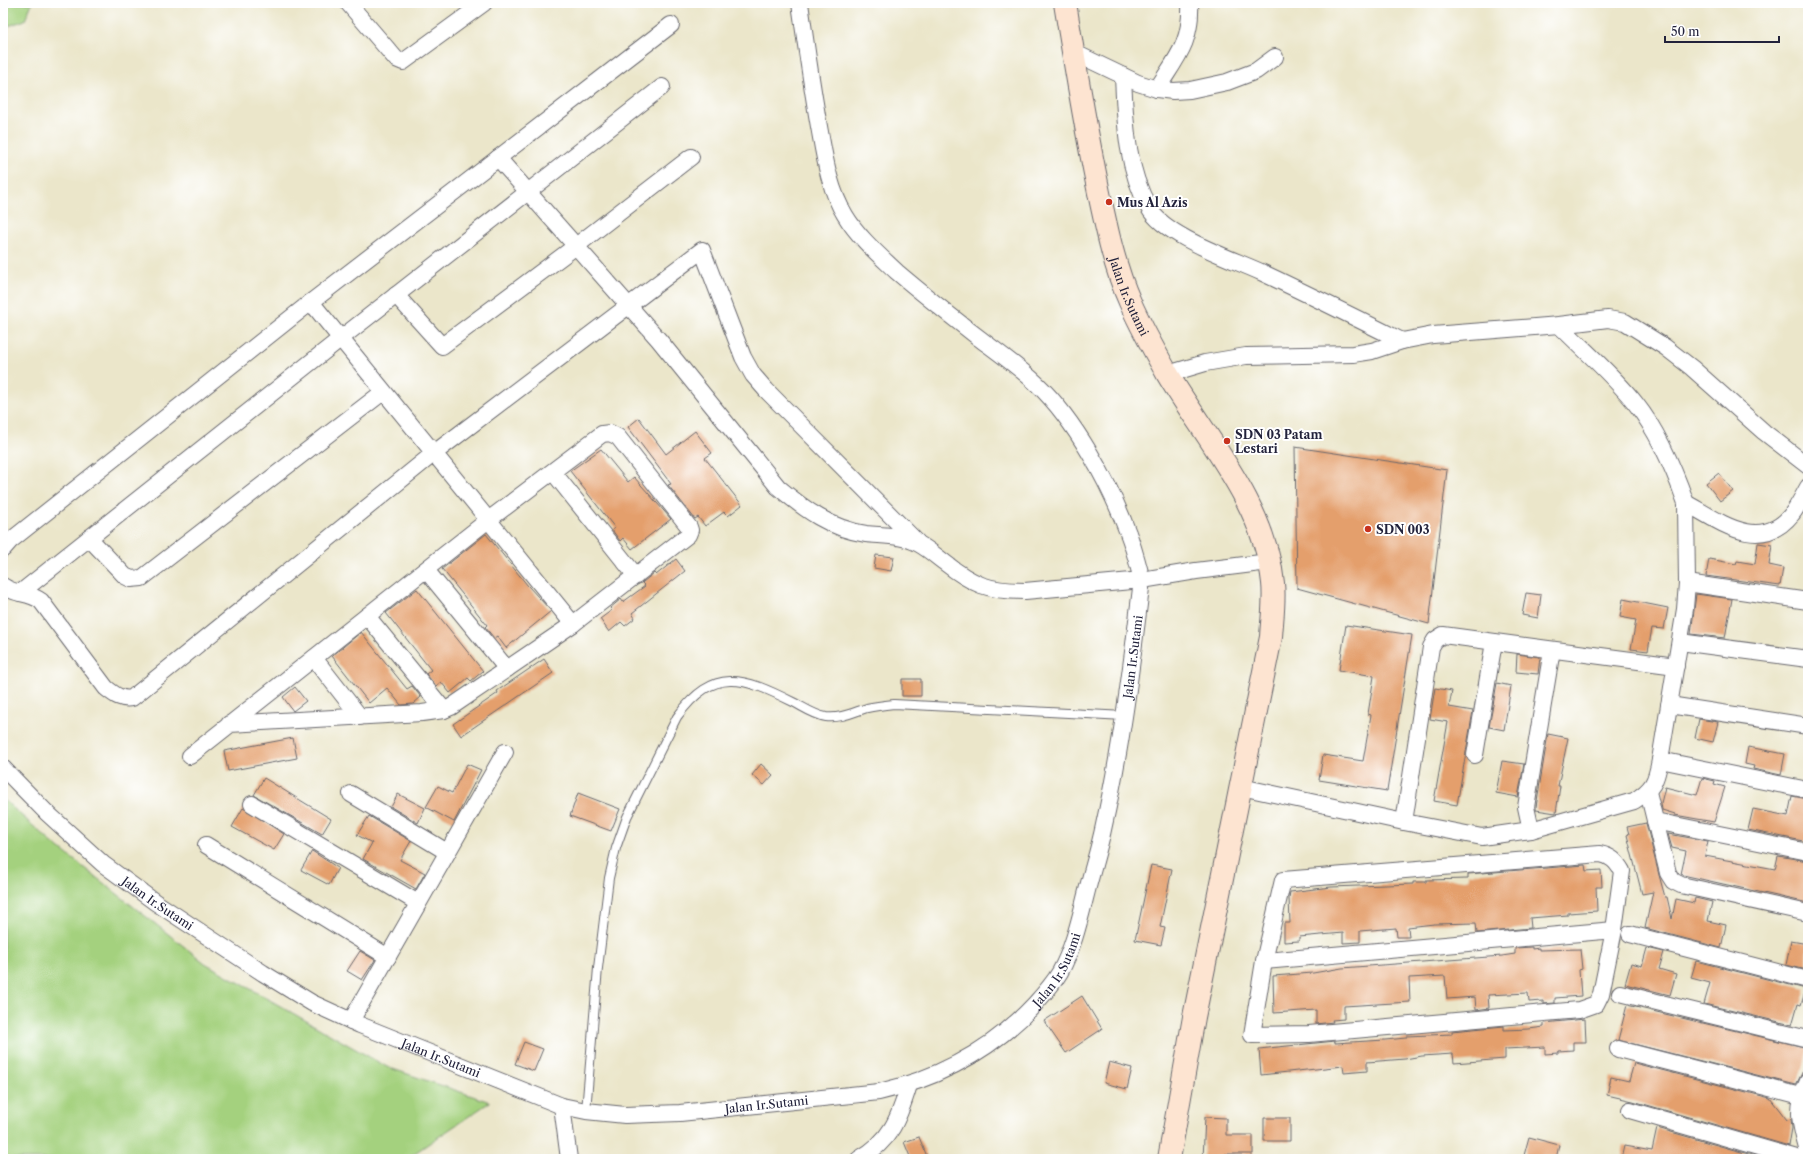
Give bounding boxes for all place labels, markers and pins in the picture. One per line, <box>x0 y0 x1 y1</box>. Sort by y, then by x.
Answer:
place label: Mus Al Azis <box>1117 195 1188 210</box>
marker: Mus Al Azis <box>1104 197 1114 207</box>
place label: SDN 03 Patam Lestari <box>1235 427 1323 456</box>
marker: SDN 03 Patam Lestari <box>1222 436 1232 446</box>
place label: SDN 003 <box>1376 522 1430 537</box>
marker: SDN 003 <box>1363 524 1373 534</box>

